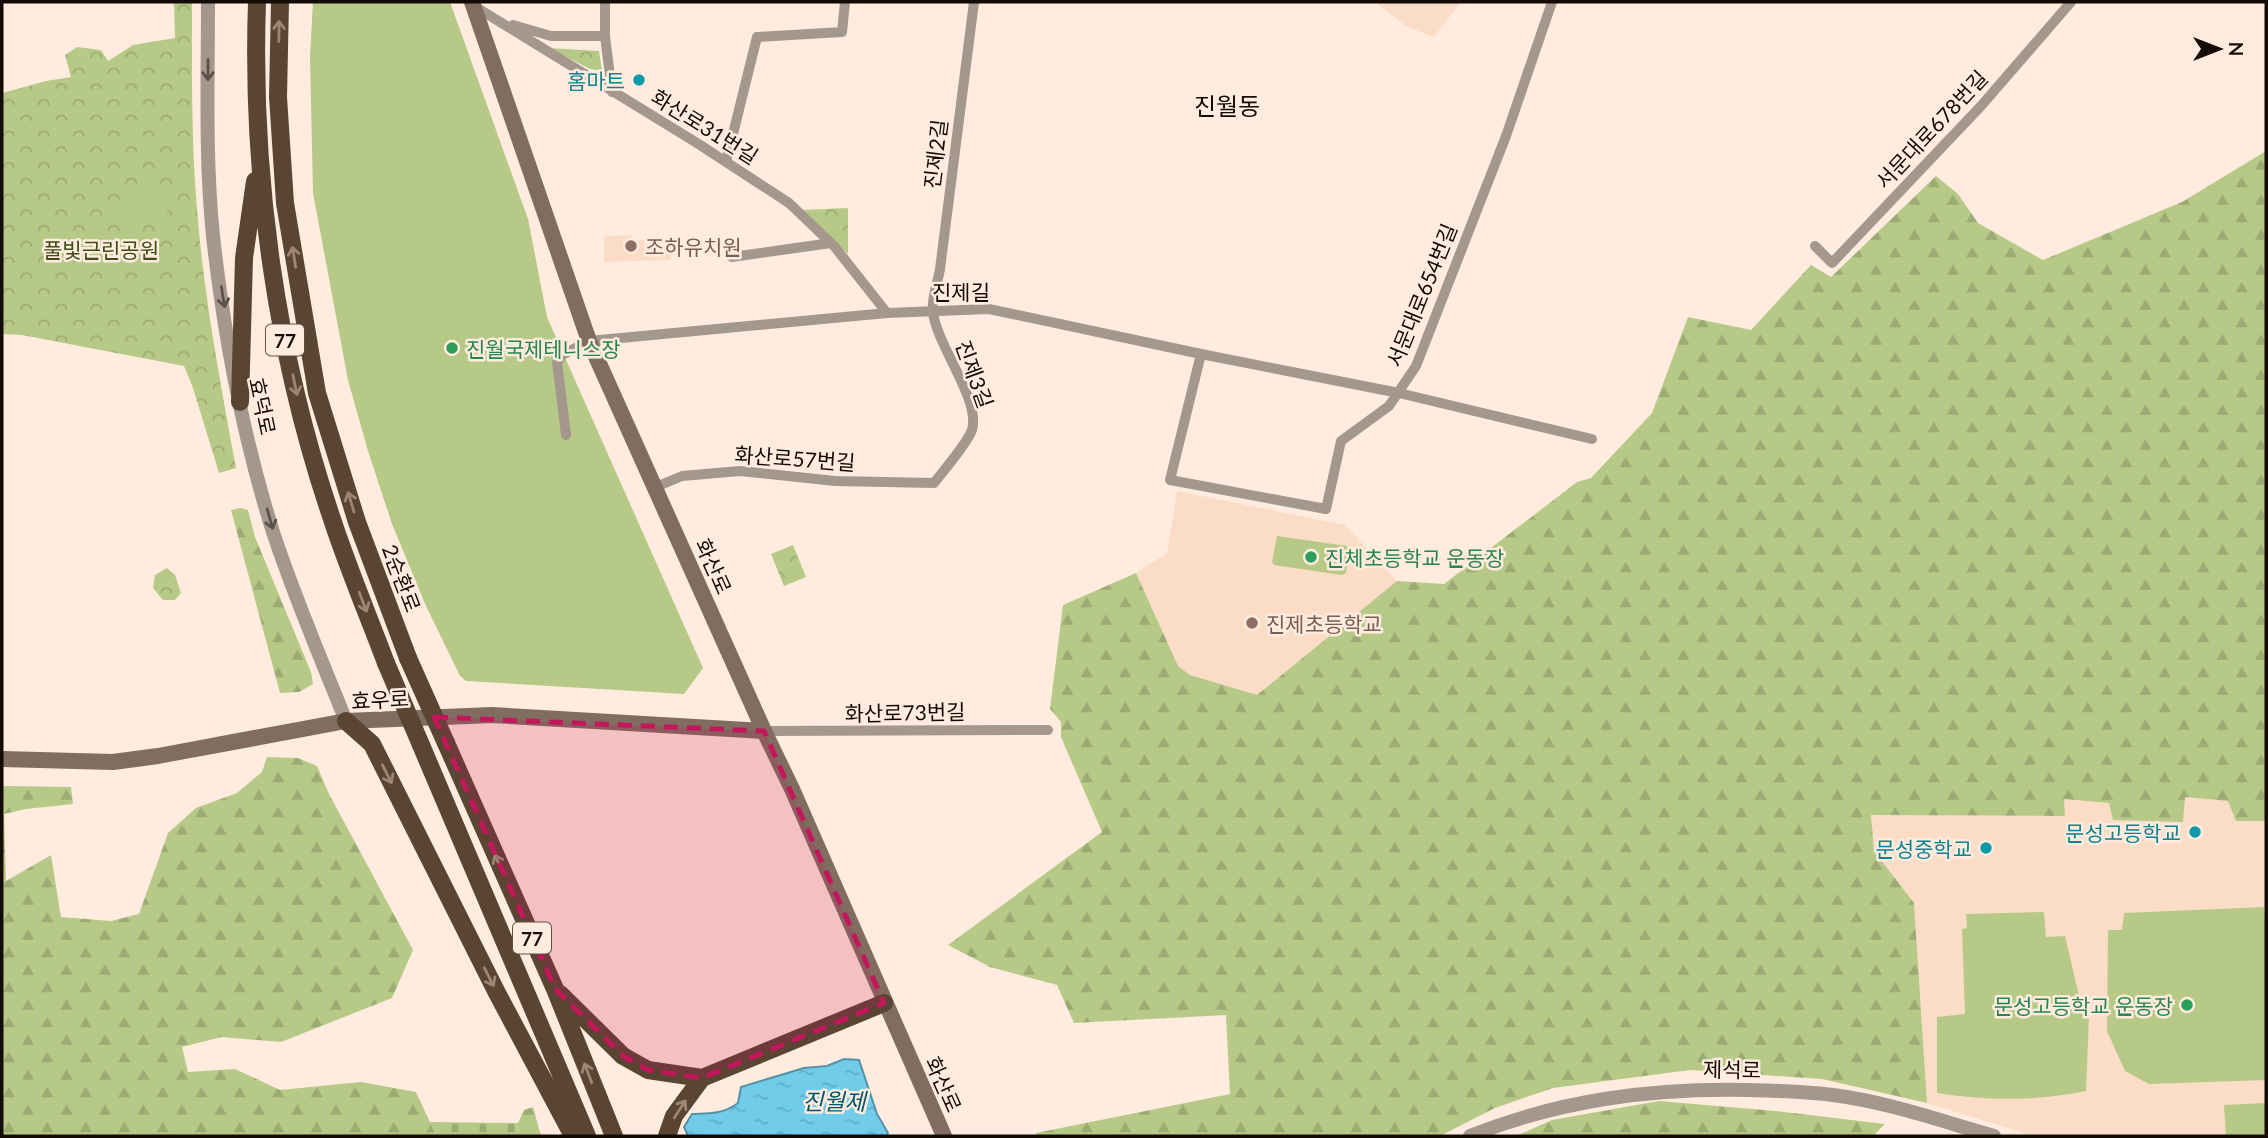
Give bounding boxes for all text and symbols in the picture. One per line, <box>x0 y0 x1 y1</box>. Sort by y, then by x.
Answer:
north arrow <box>2184 14 2254 84</box>
one-way arrow <box>273 20 286 43</box>
text: N <box>2225 42 2248 56</box>
one-way arrow <box>201 58 215 81</box>
street label: 서문대로678번길 <box>1870 65 1992 193</box>
place label: 홈마트 <box>567 68 625 93</box>
marker: 홈마트 <box>631 72 647 88</box>
street label: 화산로31번길 <box>647 83 763 169</box>
district label: 진월동 <box>1194 91 1260 120</box>
street label: 진제2길 <box>918 118 952 190</box>
street label: 서문대로654번길 <box>1381 220 1461 370</box>
place label: 조하유치원 <box>645 234 742 259</box>
park label: 풀빛근린공원 <box>43 237 159 262</box>
marker: 조하유치원 <box>623 238 639 254</box>
one-way arrow <box>287 246 300 269</box>
street label: 진제길 <box>932 279 990 304</box>
one-way arrow <box>216 285 229 308</box>
road number: 77 <box>266 324 304 356</box>
place label: 진월국제테니스장 <box>466 336 621 361</box>
street label: 진제3길 <box>951 337 999 411</box>
marker: 진월국제테니스장 <box>444 340 460 356</box>
one-way arrow <box>289 373 302 396</box>
street label: 효덕로 <box>245 375 281 437</box>
street label: 화산로57번길 <box>734 441 856 475</box>
one-way arrow <box>343 492 356 514</box>
one-way arrow <box>264 508 277 530</box>
street label: 화산로 <box>691 534 737 598</box>
street label: 2순환로 <box>378 541 426 615</box>
place label: 진체초등학교 운동장 <box>1325 545 1504 570</box>
marker: 진체초등학교 운동장 <box>1303 549 1319 565</box>
one-way arrow <box>358 591 371 613</box>
place label: 진제초등학교 <box>1266 611 1382 636</box>
marker: 진제초등학교 <box>1244 615 1260 631</box>
street label: 효우로 <box>350 685 410 713</box>
street label: 화산로73번길 <box>844 698 966 726</box>
one-way arrow <box>380 763 394 784</box>
place label: 문성고등학교 <box>2065 820 2181 845</box>
marker: 문성고등학교 <box>2187 824 2203 840</box>
place label: 문성중학교 <box>1875 836 1972 861</box>
marker: 문성중학교 <box>1978 840 1994 856</box>
one-way arrow <box>492 854 505 875</box>
road number: 77 <box>513 922 551 954</box>
one-way arrow <box>482 966 496 987</box>
place label: 문성고등학교 운동장 <box>1994 993 2173 1018</box>
marker: 문성고등학교 운동장 <box>2179 997 2195 1013</box>
street label: 화산로 <box>921 1052 967 1116</box>
street label: 제석로 <box>1703 1056 1761 1082</box>
one-way arrow <box>580 1063 593 1085</box>
water label: 진월제 <box>802 1087 869 1115</box>
one-way arrow <box>673 1100 687 1119</box>

